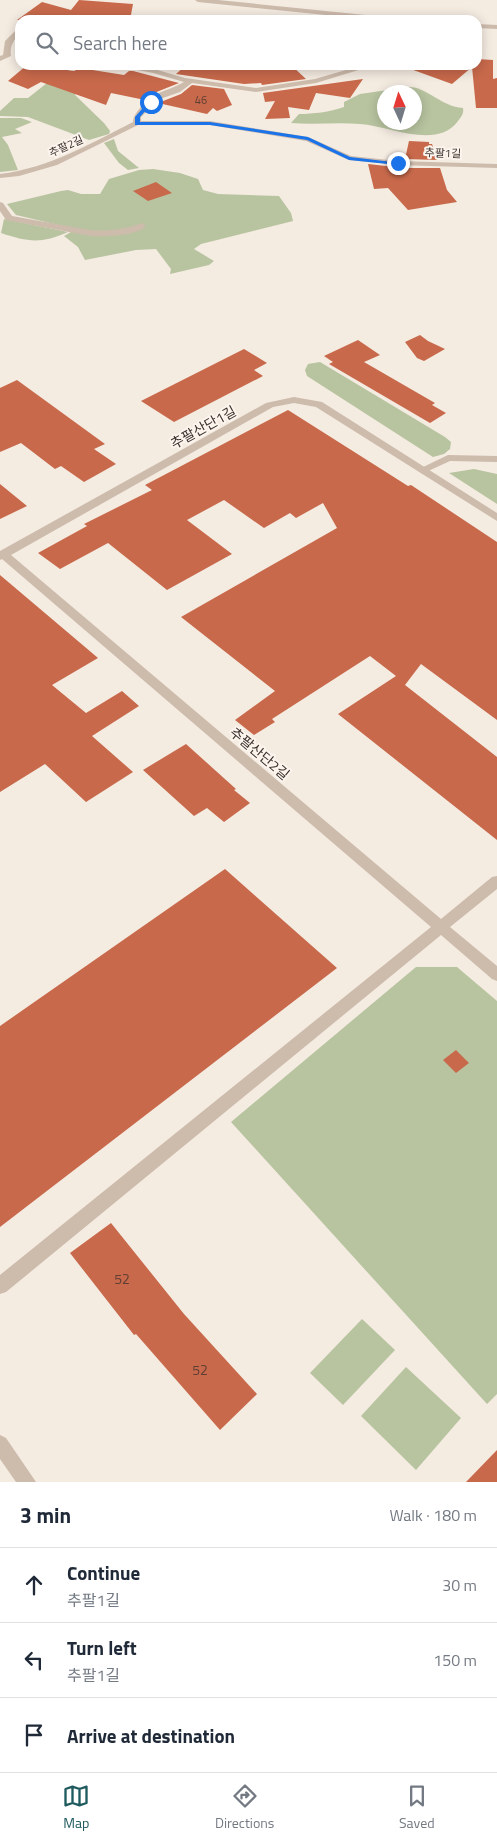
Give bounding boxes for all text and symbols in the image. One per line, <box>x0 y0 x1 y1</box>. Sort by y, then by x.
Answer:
search box <box>15 15 482 70</box>
text: Search here <box>73 28 167 57</box>
icon: search <box>33 29 61 57</box>
north arrow <box>377 85 422 130</box>
route start <box>140 91 163 114</box>
house number: 46 <box>195 92 207 108</box>
street label: 추팔2길 <box>46 131 86 161</box>
street label: 추팔1길 <box>424 144 462 162</box>
route end <box>387 152 410 175</box>
street label: 추팔산단1길 <box>166 400 240 454</box>
street label: 추팔산단2길 <box>226 722 294 784</box>
house number: 52 <box>114 1268 130 1289</box>
house number: 52 <box>192 1359 208 1380</box>
text: 3 min <box>20 1499 71 1531</box>
text: Walk · 180 m <box>389 1503 477 1527</box>
text: Continue <box>67 1558 140 1587</box>
icon: ahead <box>20 1571 48 1599</box>
text: 30 m <box>442 1573 477 1597</box>
text: 추팔1길 <box>67 1588 120 1612</box>
text: Turn left <box>67 1633 137 1662</box>
icon: left <box>20 1646 48 1674</box>
text: 150 m <box>433 1648 477 1672</box>
text: 추팔1길 <box>67 1663 120 1687</box>
icon: arrive <box>20 1721 48 1749</box>
text: Arrive at destination <box>67 1721 235 1750</box>
tab: Map <box>62 1782 90 1833</box>
tab: Directions <box>215 1782 274 1833</box>
tab: Saved <box>399 1782 435 1833</box>

